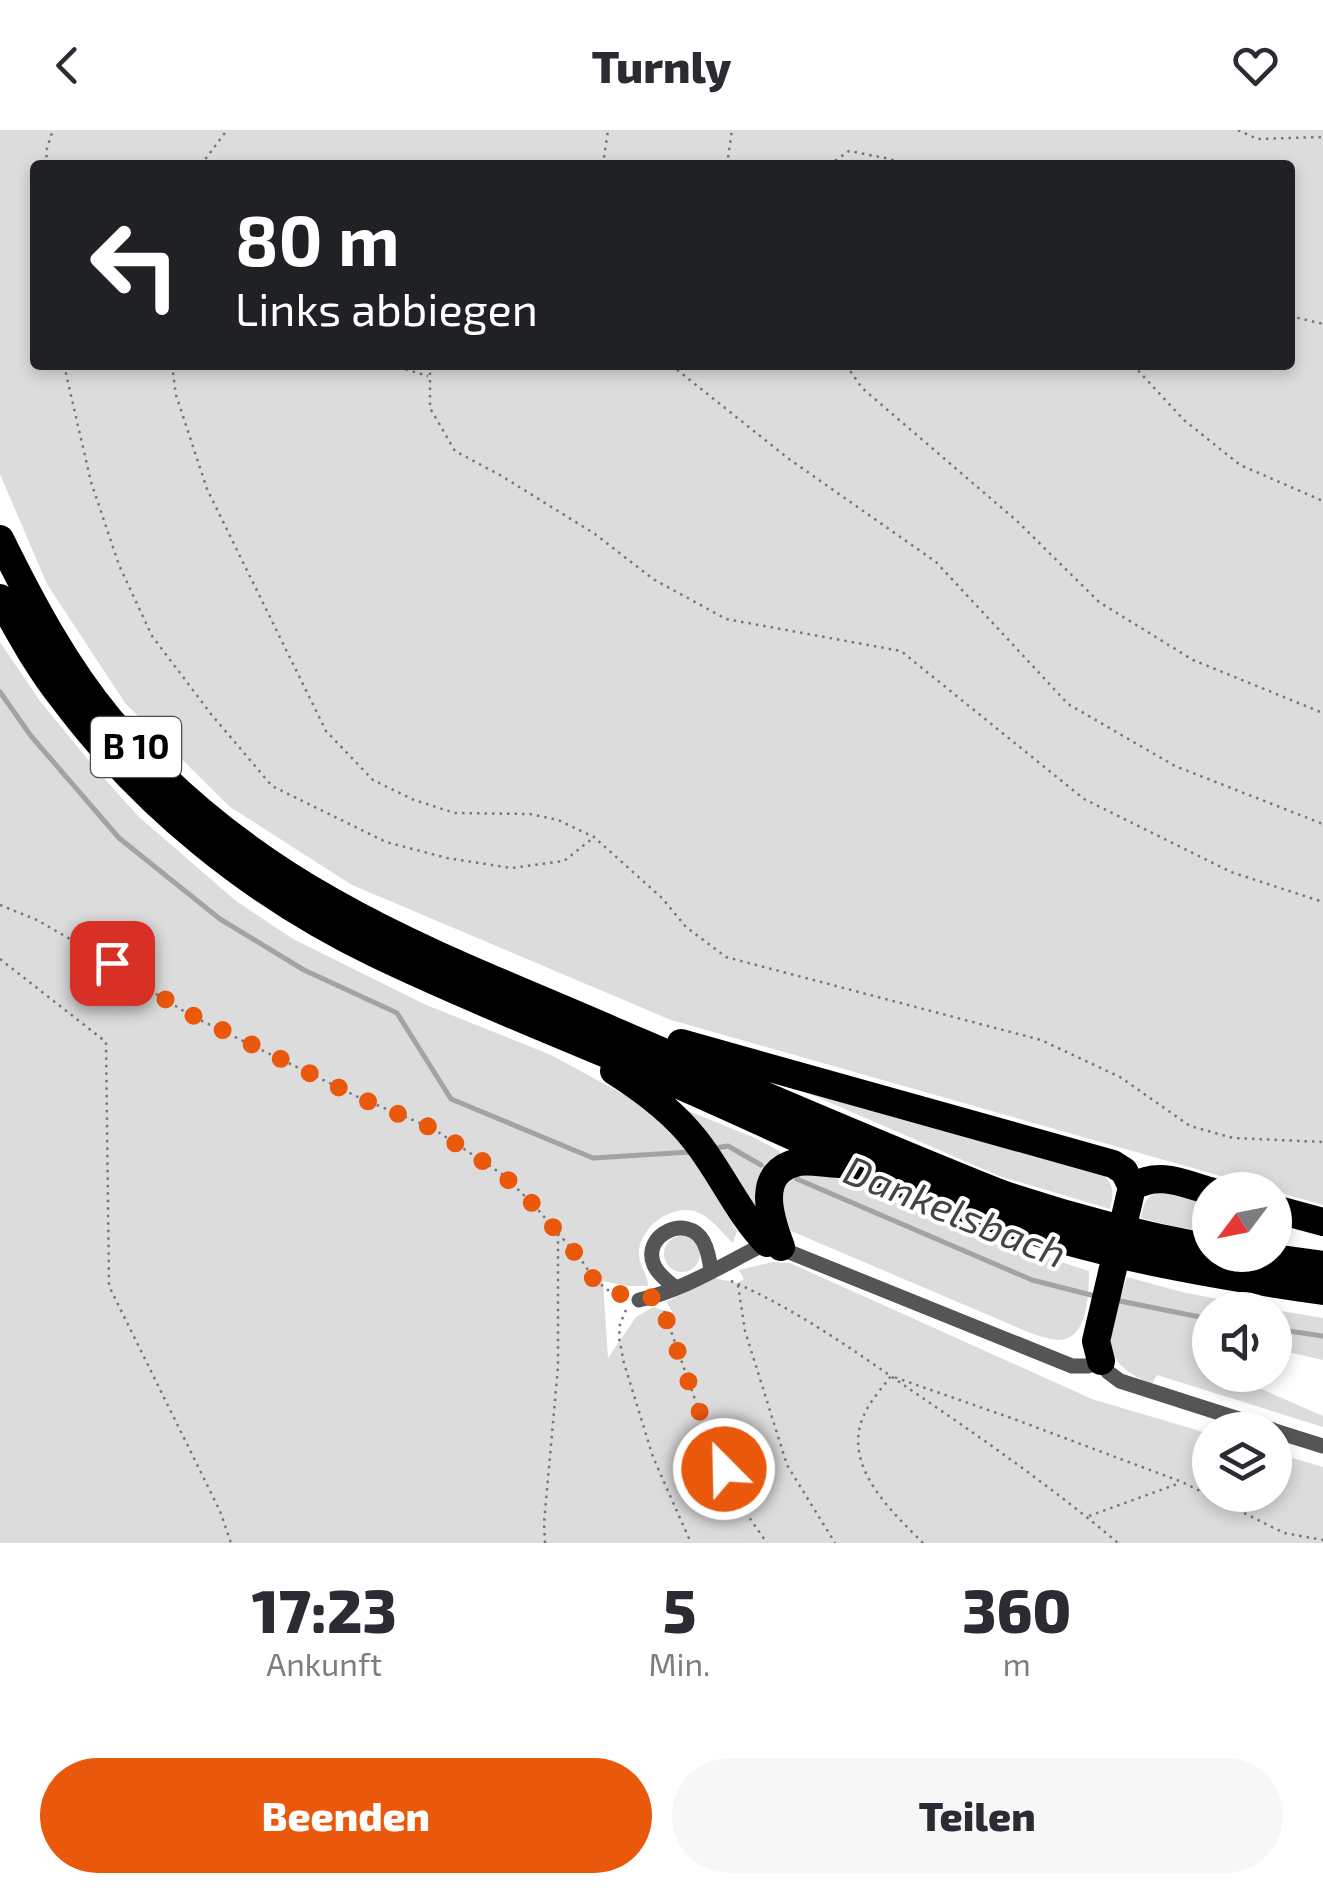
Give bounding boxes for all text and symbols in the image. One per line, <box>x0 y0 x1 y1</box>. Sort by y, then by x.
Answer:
icon: back <box>40 38 95 93</box>
text: Turnly <box>592 38 731 92</box>
icon: heart <box>1228 38 1283 93</box>
text: 80 m <box>235 196 400 280</box>
icon: left <box>70 200 200 330</box>
text: Links abbiegen <box>235 281 538 335</box>
road number: B 10 <box>91 717 181 777</box>
pin <box>70 921 155 1006</box>
icon: arrive <box>85 936 140 991</box>
water label: Dankelsbach <box>838 1144 1074 1276</box>
north arrow <box>1192 1172 1292 1272</box>
map controls <box>1192 1172 1292 1512</box>
button: sound <box>1192 1292 1292 1392</box>
button: layers <box>1192 1412 1292 1512</box>
position arrow <box>672 1417 776 1521</box>
text: 17:23 <box>252 1573 397 1645</box>
text: 5 <box>663 1573 696 1645</box>
text: 360 <box>962 1573 1071 1645</box>
text: Ankunft <box>266 1644 382 1682</box>
text: Min. <box>649 1644 710 1682</box>
text: m <box>1003 1644 1031 1682</box>
button: Beenden <box>40 1758 652 1873</box>
button: Teilen <box>672 1758 1283 1873</box>

